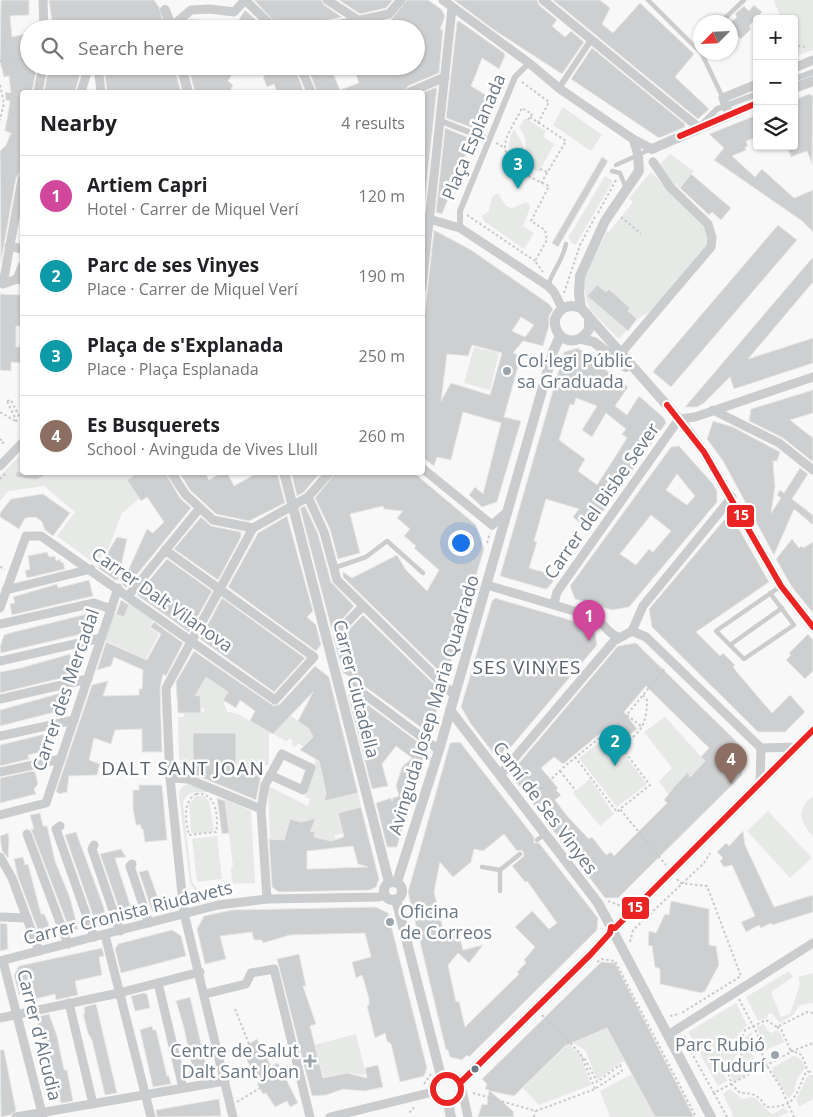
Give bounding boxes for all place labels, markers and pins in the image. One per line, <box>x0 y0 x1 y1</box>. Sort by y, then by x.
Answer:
pin: 3 <box>502 148 534 189</box>
place label: Col·legi Públic sa Graduada <box>517 348 633 393</box>
marker: Col·legi Públic sa Graduada <box>501 365 513 377</box>
pin: 1 <box>573 600 605 641</box>
pin: 2 <box>599 725 631 766</box>
pin: 4 <box>715 743 747 784</box>
place label: Oficina de Correos <box>400 899 492 944</box>
marker: Oficina de Correos <box>384 916 396 928</box>
place label: Parc Rubió Tudurí <box>675 1032 765 1077</box>
place label: Centre de Salut Dalt Sant Joan <box>170 1038 299 1083</box>
marker: Parc Rubió Tudurí <box>769 1049 781 1061</box>
marker: Centre de Salut Dalt Sant Joan <box>303 1054 317 1068</box>
unlabelled marker <box>470 1064 480 1074</box>

